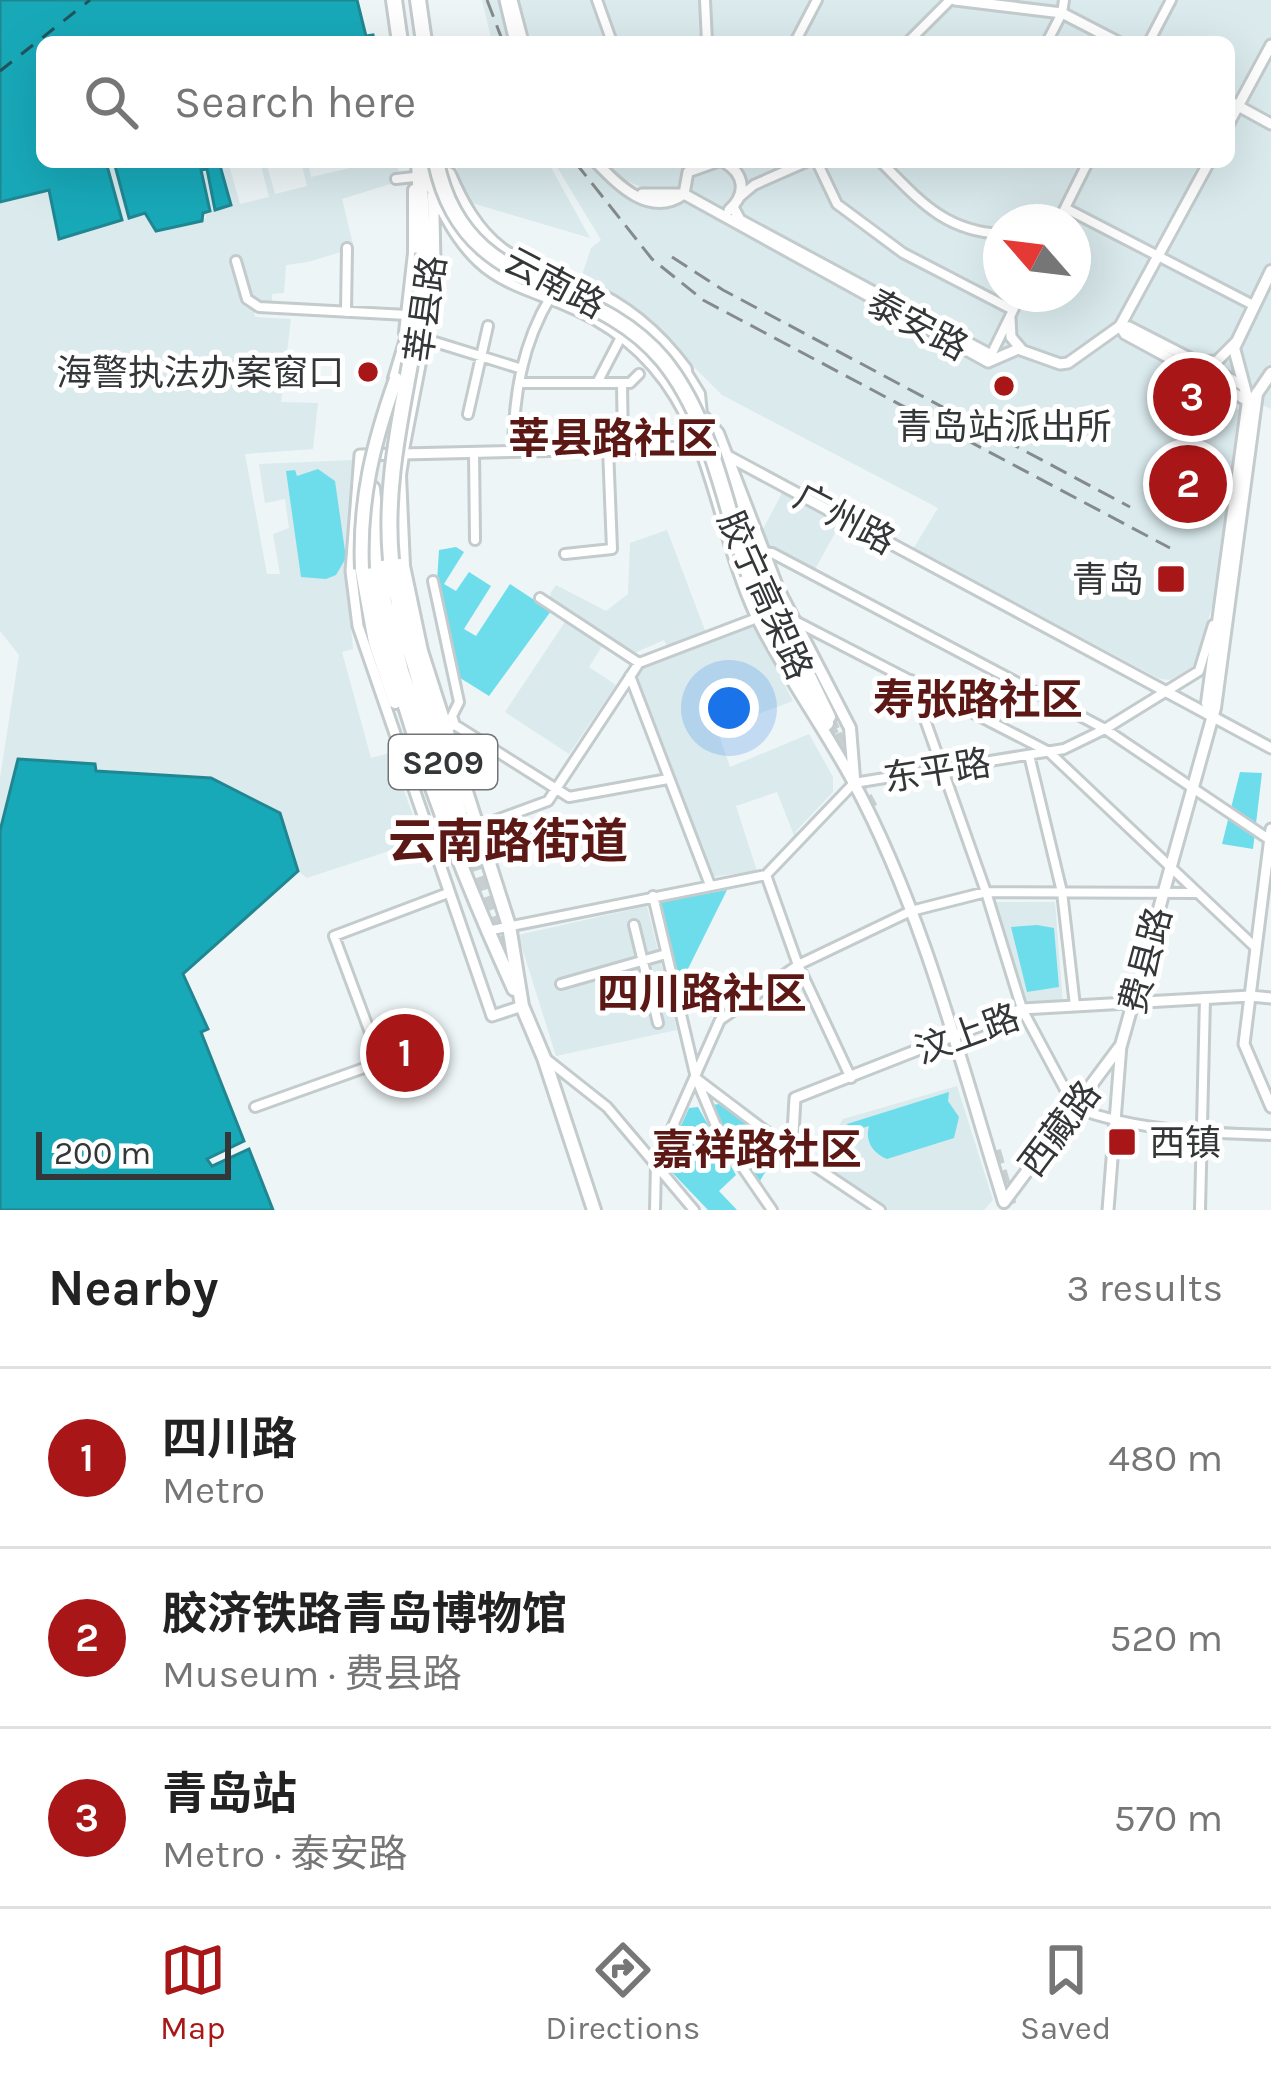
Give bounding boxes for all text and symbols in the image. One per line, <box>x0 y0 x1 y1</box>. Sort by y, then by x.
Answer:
search box <box>36 36 1235 168</box>
icon: search <box>78 69 144 135</box>
text: Search here <box>174 76 416 128</box>
north arrow <box>983 204 1091 312</box>
street label: 云南路 <box>497 239 612 327</box>
street label: 莘县路 <box>398 253 454 366</box>
street label: 泰安路 <box>860 281 975 369</box>
place label: 海警执法办案窗口 <box>56 352 344 394</box>
pin: 3 <box>1153 352 1231 442</box>
marker: 海警执法办案窗口 <box>355 359 381 385</box>
marker: 青岛站派出所 <box>991 373 1017 399</box>
place label: 青岛站派出所 <box>896 406 1112 448</box>
district label: 莘县路社区 <box>508 414 718 464</box>
pin: 2 <box>1149 439 1227 529</box>
street label: 广州路 <box>787 475 902 563</box>
street label: 胶宁高架路 <box>709 505 821 686</box>
place label: 青岛 <box>1072 559 1144 601</box>
marker: 青岛 <box>1155 563 1187 595</box>
district label: 寿张路社区 <box>873 675 1083 725</box>
your location <box>699 678 759 738</box>
road number: S209 <box>389 735 497 789</box>
street label: 东平路 <box>881 742 994 800</box>
district label: 云南路街道 <box>388 814 628 870</box>
street label: 费县路 <box>1112 903 1180 1018</box>
district label: 四川路社区 <box>597 969 807 1019</box>
street label: 汶上路 <box>909 996 1025 1072</box>
pin: 1 <box>366 1008 444 1098</box>
street label: 西藏路 <box>1011 1073 1109 1184</box>
place label: 西镇 <box>1149 1122 1221 1164</box>
district label: 嘉祥路社区 <box>652 1125 862 1175</box>
scale bar <box>36 1126 231 1179</box>
marker: 西镇 <box>1106 1126 1138 1158</box>
text: 200 m <box>54 1134 151 1172</box>
text: Nearby <box>48 1258 218 1318</box>
text: 3 results <box>1066 1265 1223 1311</box>
text: 四川路 <box>162 1413 297 1465</box>
text: 1 <box>80 1435 94 1481</box>
text: 480 m <box>1108 1435 1223 1481</box>
text: Metro <box>162 1467 265 1513</box>
text: 胶济铁路青岛博物馆 <box>162 1588 567 1640</box>
text: 2 <box>75 1615 99 1661</box>
text: 520 m <box>1109 1615 1223 1661</box>
text: Museum · 费县路 <box>162 1651 462 1697</box>
text: 青岛站 <box>162 1768 297 1820</box>
text: 3 <box>75 1795 99 1841</box>
text: 570 m <box>1114 1795 1223 1841</box>
text: Metro · 泰安路 <box>162 1831 408 1877</box>
tab: Map <box>160 1937 226 2047</box>
tab: Directions <box>545 1937 700 2047</box>
tab: Saved <box>1020 1937 1111 2047</box>

